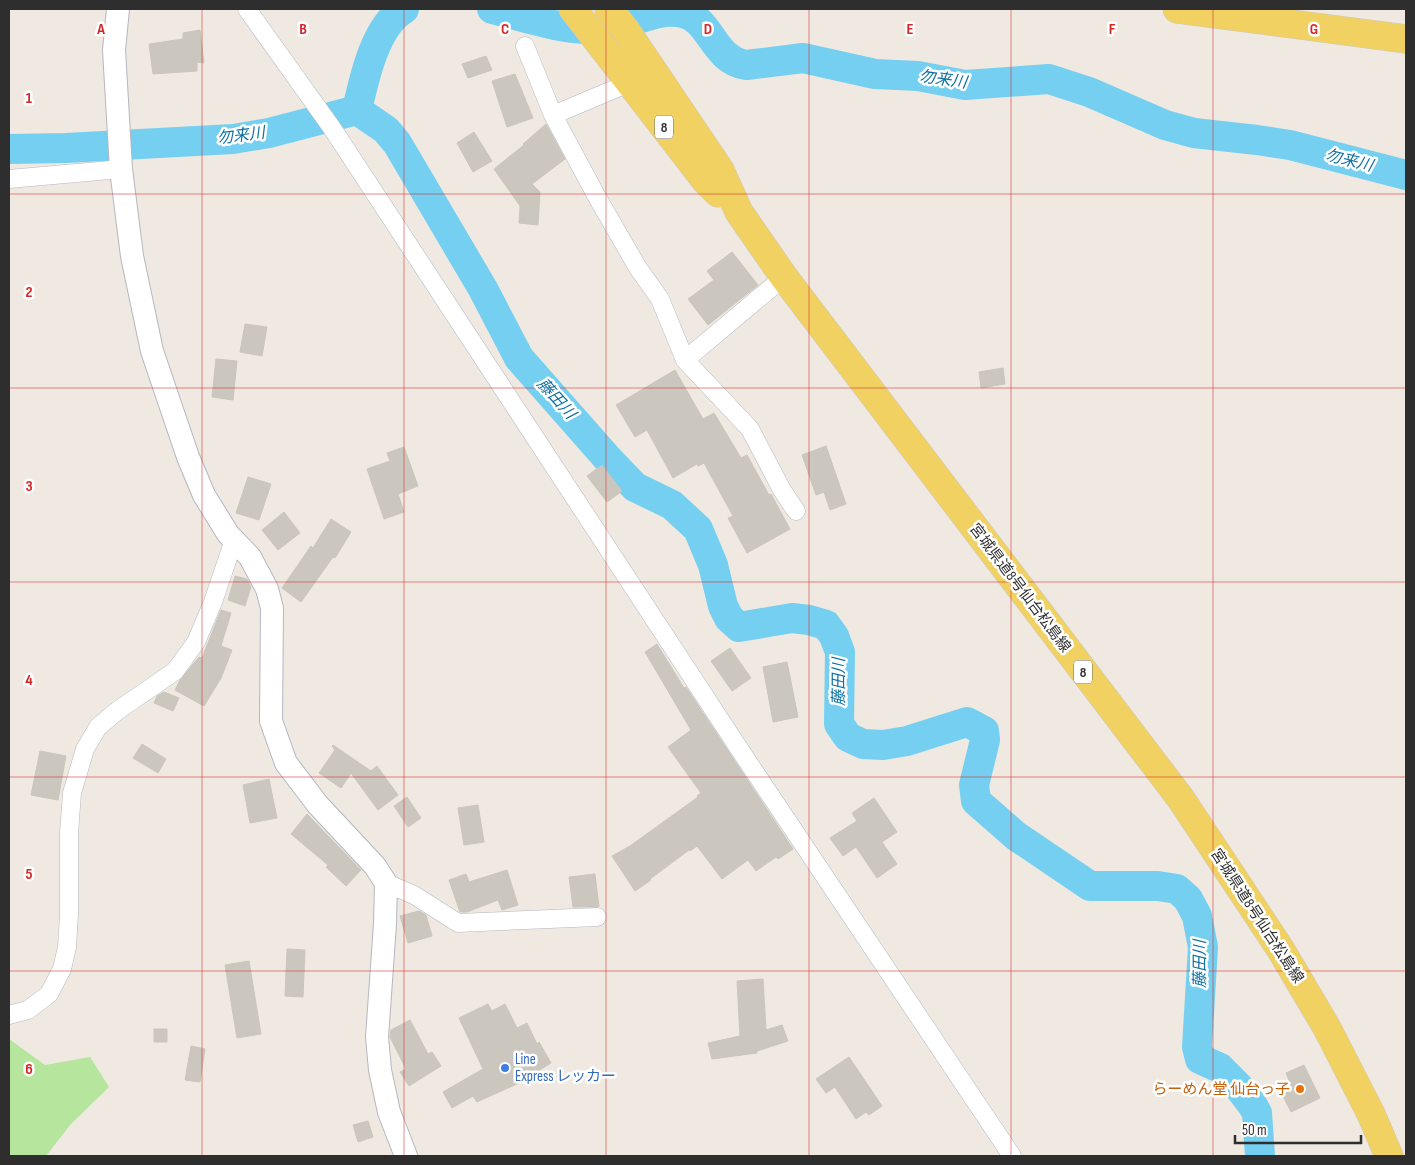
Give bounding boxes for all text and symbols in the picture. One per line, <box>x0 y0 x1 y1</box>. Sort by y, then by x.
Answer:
text: A <box>96 20 105 39</box>
text: B <box>299 20 307 39</box>
text: C <box>501 20 509 39</box>
text: D <box>704 20 712 39</box>
text: E <box>907 20 914 39</box>
text: F <box>1109 20 1116 39</box>
text: G <box>1310 20 1318 39</box>
water label: 勿来川 <box>918 67 970 93</box>
text: 1 <box>26 89 33 108</box>
road number: 8 <box>655 115 673 138</box>
water label: 勿来川 <box>216 123 268 148</box>
water label: 勿来川 <box>1323 146 1377 177</box>
text: 2 <box>25 283 33 302</box>
water label: 藤田川 <box>533 375 580 425</box>
text: 3 <box>25 477 33 496</box>
street label: 宮城県道8号仙台松島線 <box>965 520 1075 656</box>
water label: 藤田川 <box>830 656 849 706</box>
road number: 8 <box>1074 660 1092 684</box>
text: 4 <box>25 671 33 690</box>
street label: 宮城県道8号仙台松島線 <box>1206 845 1308 987</box>
text: 5 <box>25 865 33 884</box>
water label: 藤田川 <box>1191 938 1210 988</box>
place label: Line Express レッカー <box>515 1050 616 1086</box>
text: 6 <box>25 1060 33 1079</box>
marker: Line Express レッカー <box>499 1062 511 1074</box>
place label: らーめん堂 仙台っ子 <box>1153 1080 1290 1099</box>
marker: らーめん堂 仙台っ子 <box>1294 1083 1306 1095</box>
scale bar <box>1235 1112 1361 1144</box>
text: 50 m <box>1242 1121 1267 1140</box>

